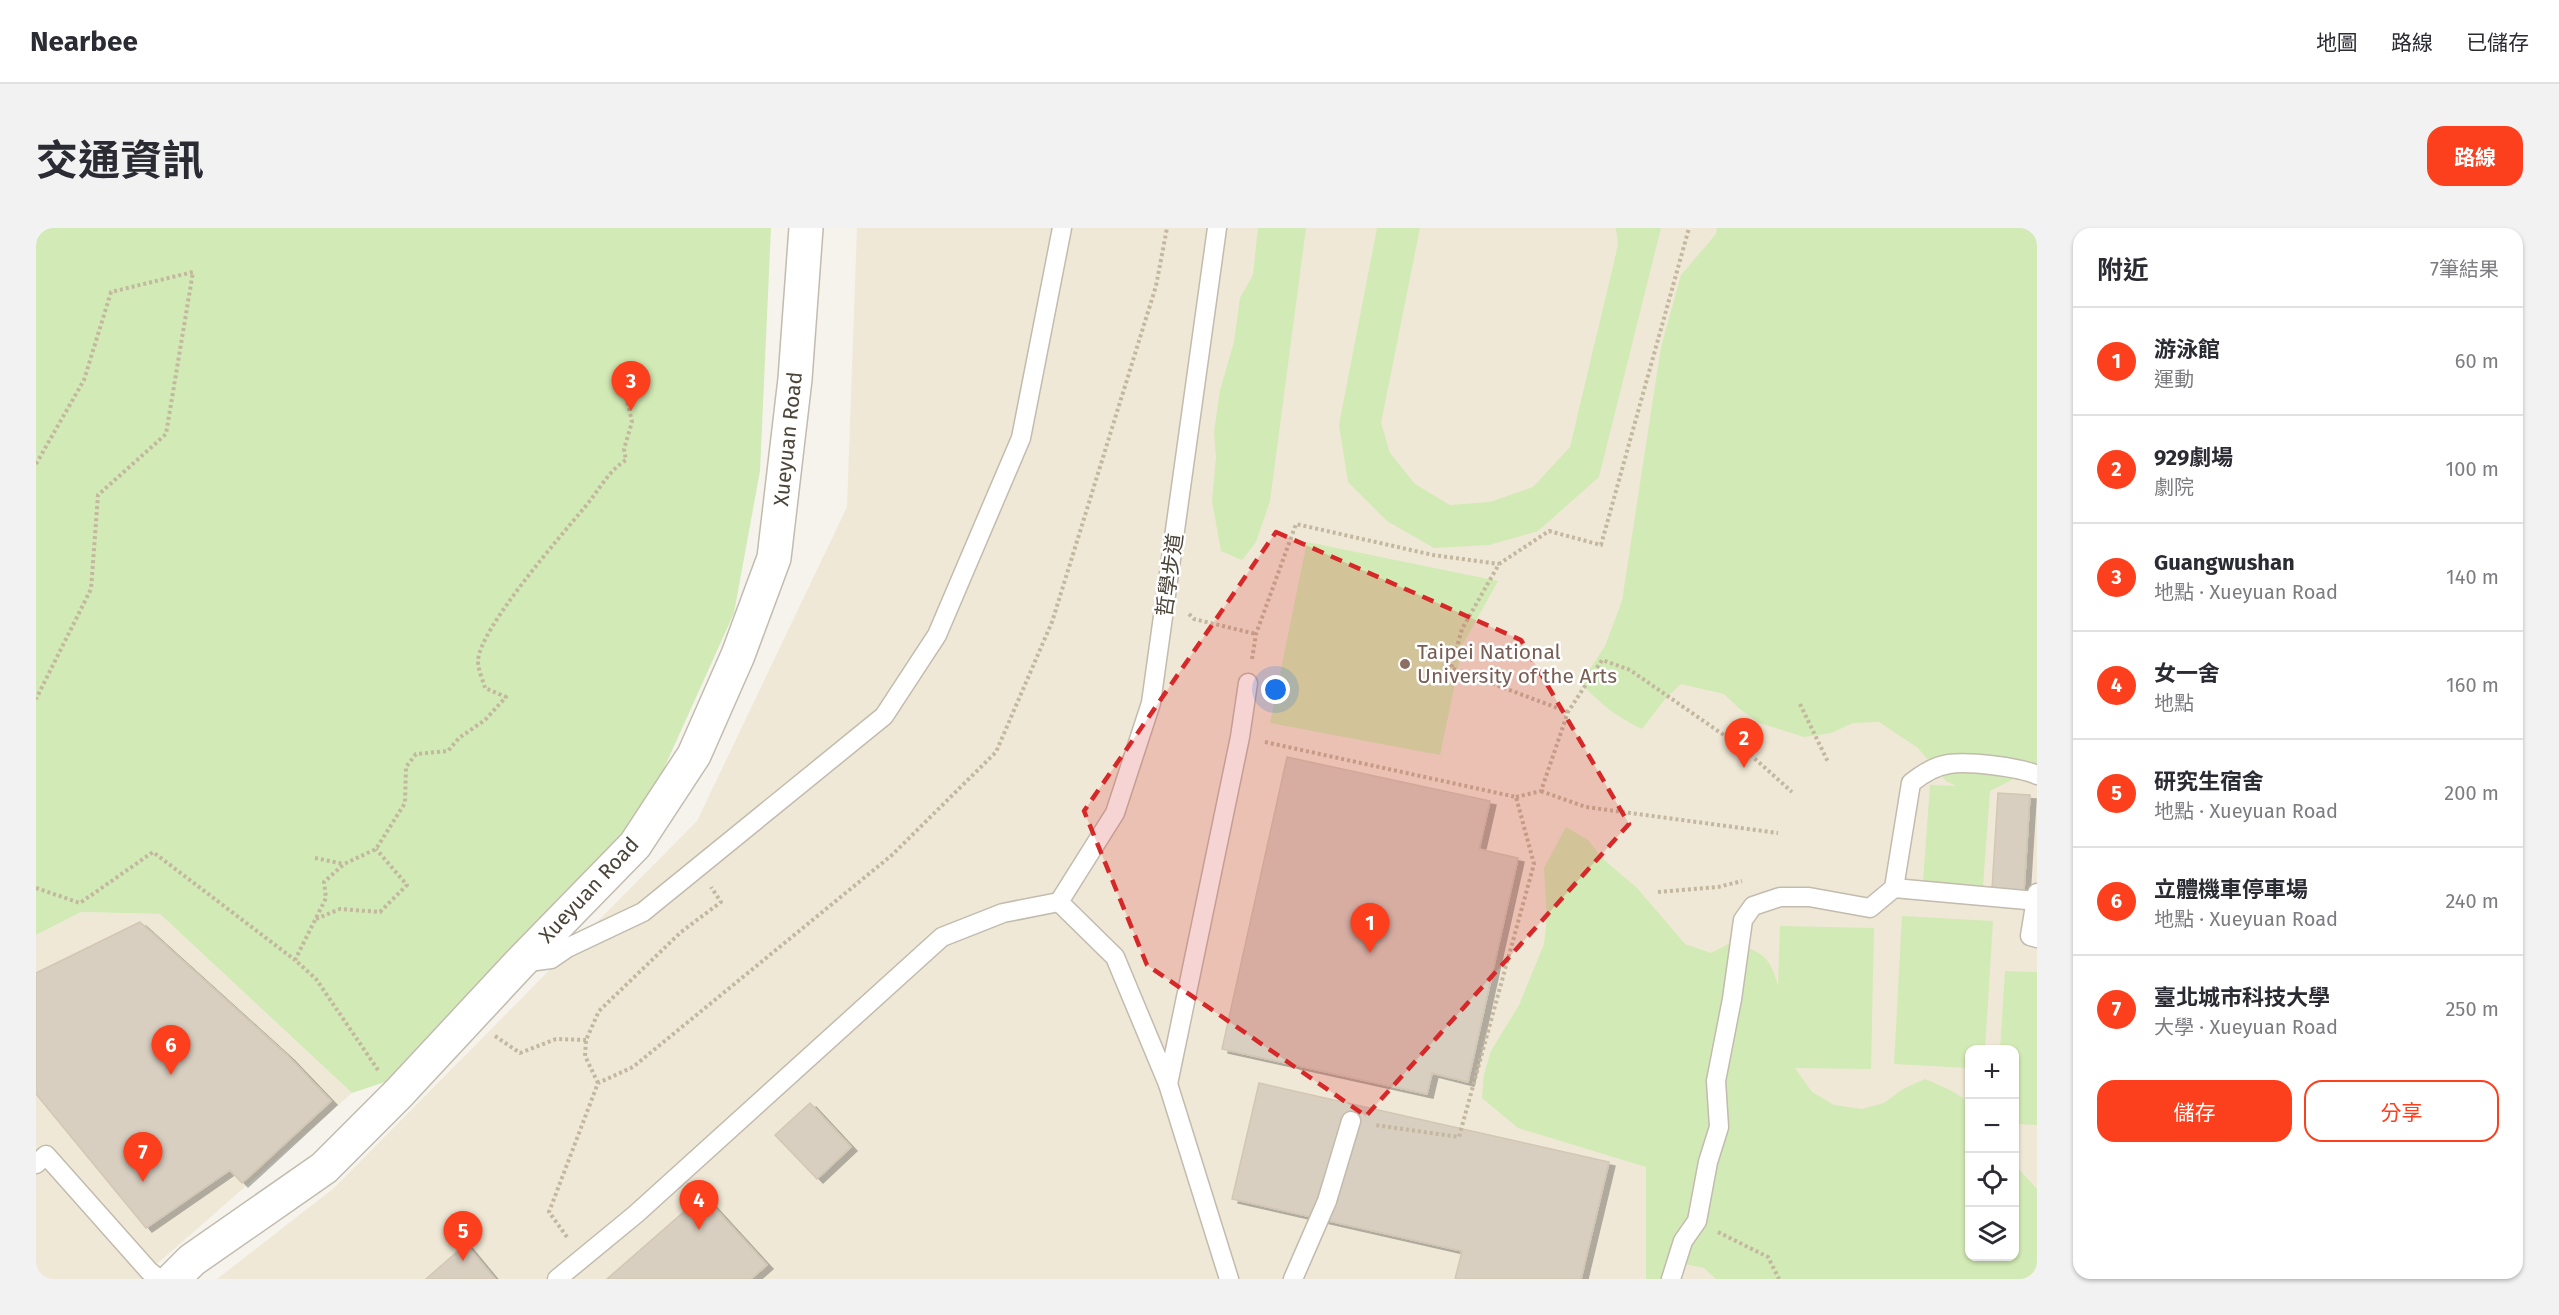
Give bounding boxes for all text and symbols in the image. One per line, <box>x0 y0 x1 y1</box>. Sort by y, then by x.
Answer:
text: Nearbee <box>30 25 138 58</box>
text: 地圖 <box>2316 30 2358 56</box>
text: 路線 <box>2391 30 2433 56</box>
text: 已儲存 <box>2466 30 2529 56</box>
button: 路線 <box>2427 126 2523 186</box>
text: 交通資訊 <box>36 136 204 186</box>
text: 附近 <box>2097 255 2149 286</box>
text: 7筆結果 <box>2430 257 2499 281</box>
text: 游泳館 <box>2154 336 2220 363</box>
text: 1 <box>2112 349 2121 373</box>
text: 60 m <box>2455 349 2499 373</box>
pin: 3 <box>612 362 650 411</box>
text: 運動 <box>2154 367 2194 391</box>
street label: Xueyuan Road <box>768 371 808 507</box>
text: 929劇場 <box>2154 444 2233 471</box>
text: 2 <box>2111 457 2122 481</box>
text: 100 m <box>2446 457 2499 481</box>
text: 劇院 <box>2154 475 2194 499</box>
street label: 哲學步道 <box>1151 532 1189 618</box>
text: Guangwushan <box>2154 549 2295 576</box>
text: 3 <box>2111 565 2122 589</box>
text: 140 m <box>2446 565 2499 589</box>
text: 地點 · Xueyuan Road <box>2154 580 2338 604</box>
place label: Taipei National University of the Arts <box>1417 639 1617 689</box>
marker: Taipei National University of the Arts <box>1398 657 1412 671</box>
text: 女一舍 <box>2154 660 2220 687</box>
text: 4 <box>2111 673 2122 697</box>
text: 160 m <box>2446 673 2499 697</box>
your location <box>1261 675 1290 704</box>
text: 地點 <box>2154 691 2194 715</box>
pin: 2 <box>1724 718 1764 768</box>
text: 研究生宿舍 <box>2154 768 2264 795</box>
text: 5 <box>2111 781 2122 805</box>
text: 200 m <box>2444 781 2499 805</box>
text: 地點 · Xueyuan Road <box>2154 799 2338 823</box>
street label: Xueyuan Road <box>533 832 645 948</box>
text: 立體機車停車場 <box>2154 876 2308 903</box>
text: 6 <box>2111 889 2122 913</box>
text: 240 m <box>2445 889 2499 913</box>
pin: 1 <box>1350 904 1390 953</box>
text: 地點 · Xueyuan Road <box>2154 907 2338 931</box>
text: 臺北城市科技大學 <box>2154 984 2330 1011</box>
text: 7 <box>2112 997 2121 1021</box>
text: 250 m <box>2445 997 2499 1021</box>
text: 大學 · Xueyuan Road <box>2154 1015 2338 1039</box>
pin: 6 <box>152 1026 190 1075</box>
map controls <box>1965 1045 2019 1261</box>
button: + <box>1965 1045 2019 1099</box>
button: 儲存 <box>2097 1080 2292 1142</box>
button: 分享 <box>2304 1080 2499 1142</box>
button: − <box>1965 1099 2019 1153</box>
pin: 7 <box>124 1132 162 1182</box>
button: locate <box>1965 1153 2019 1207</box>
pin: 4 <box>680 1180 718 1230</box>
button: layers <box>1965 1207 2019 1261</box>
pin: 5 <box>444 1212 482 1261</box>

